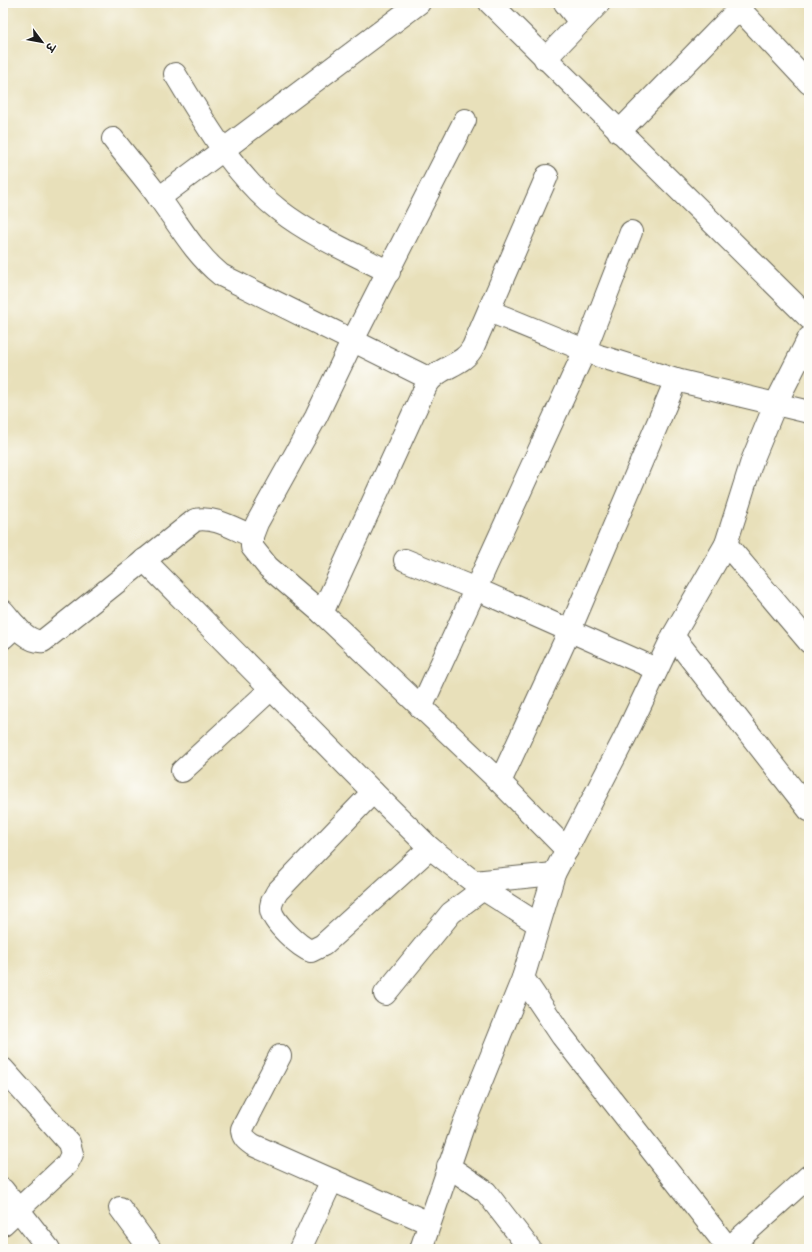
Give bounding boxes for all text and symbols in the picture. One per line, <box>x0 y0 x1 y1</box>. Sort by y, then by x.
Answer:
north arrow <box>22 22 62 62</box>
text: उ <box>42 40 59 56</box>

